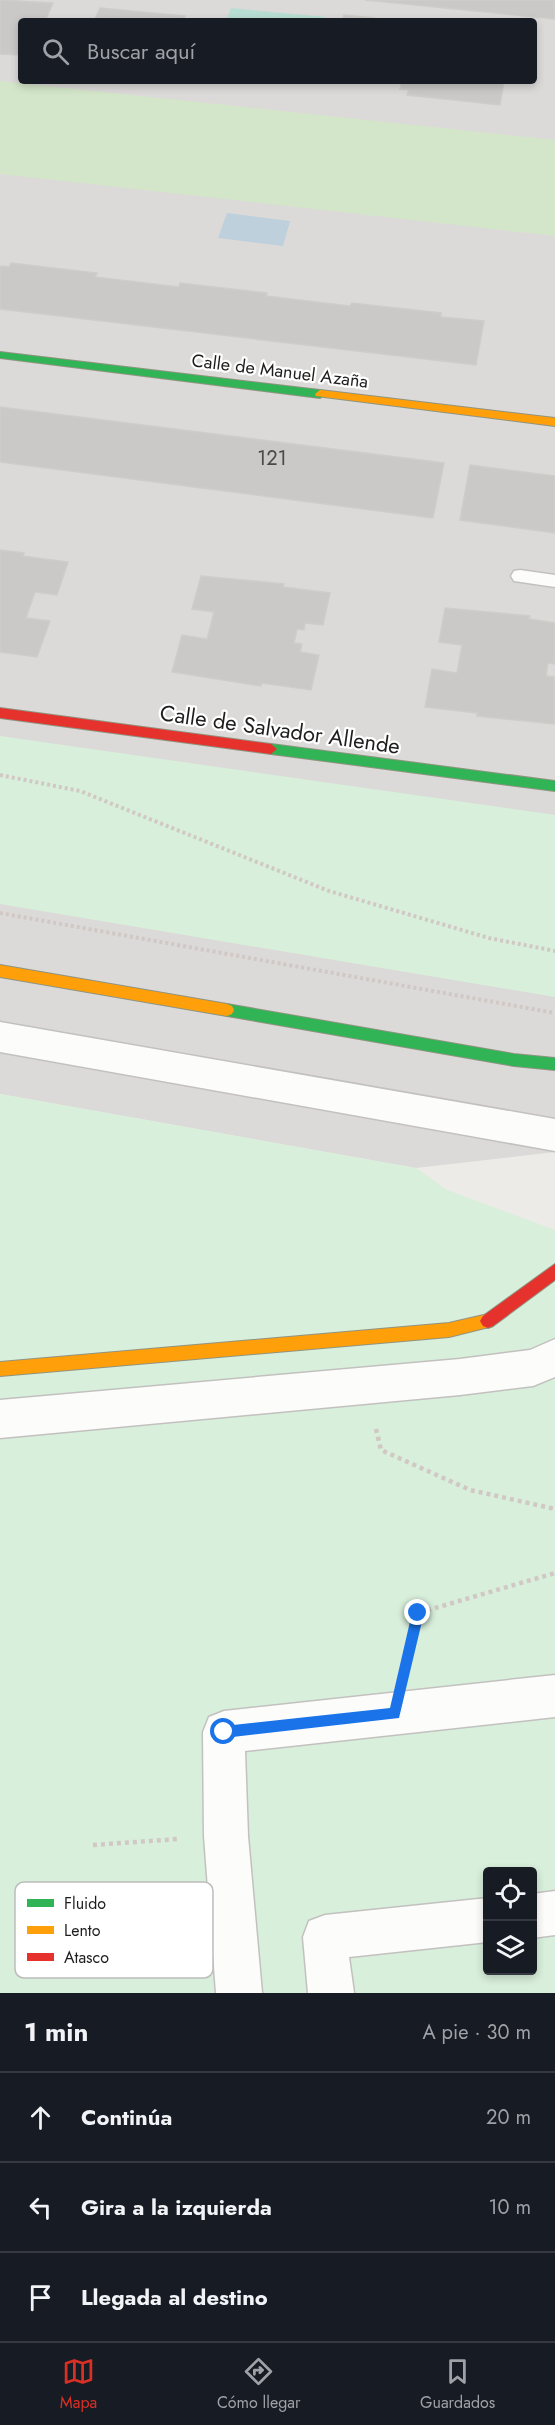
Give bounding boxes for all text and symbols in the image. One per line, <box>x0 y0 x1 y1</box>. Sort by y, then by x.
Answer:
search box <box>18 18 537 84</box>
icon: search <box>39 35 72 68</box>
text: Buscar aquí <box>87 35 195 67</box>
street label: Calle de Manuel Azaña <box>190 347 370 395</box>
house number: 121 <box>257 444 287 473</box>
street label: Calle de Salvador Allende <box>158 696 402 762</box>
route end <box>404 1599 430 1625</box>
route start <box>210 1718 236 1744</box>
map controls <box>483 1867 537 1975</box>
button: locate <box>483 1867 537 1921</box>
legend <box>15 1882 213 1978</box>
text: Fluido <box>64 1892 106 1915</box>
text: Lento <box>64 1919 101 1942</box>
button: layers <box>483 1921 537 1975</box>
text: Atasco <box>64 1946 109 1969</box>
text: 1 min <box>24 2013 88 2051</box>
text: A pie · 30 m <box>422 2018 531 2047</box>
icon: ahead <box>24 2101 57 2134</box>
text: Continúa <box>81 2101 172 2133</box>
text: 20 m <box>486 2103 531 2132</box>
icon: left <box>24 2191 57 2224</box>
text: Gira a la izquierda <box>81 2191 272 2223</box>
text: 10 m <box>488 2193 531 2222</box>
icon: arrive <box>24 2281 57 2314</box>
text: Llegada al destino <box>81 2281 268 2313</box>
tab: Mapa <box>60 2355 97 2414</box>
tab: Cómo llegar <box>217 2355 301 2414</box>
tab: Guardados <box>420 2355 495 2414</box>

